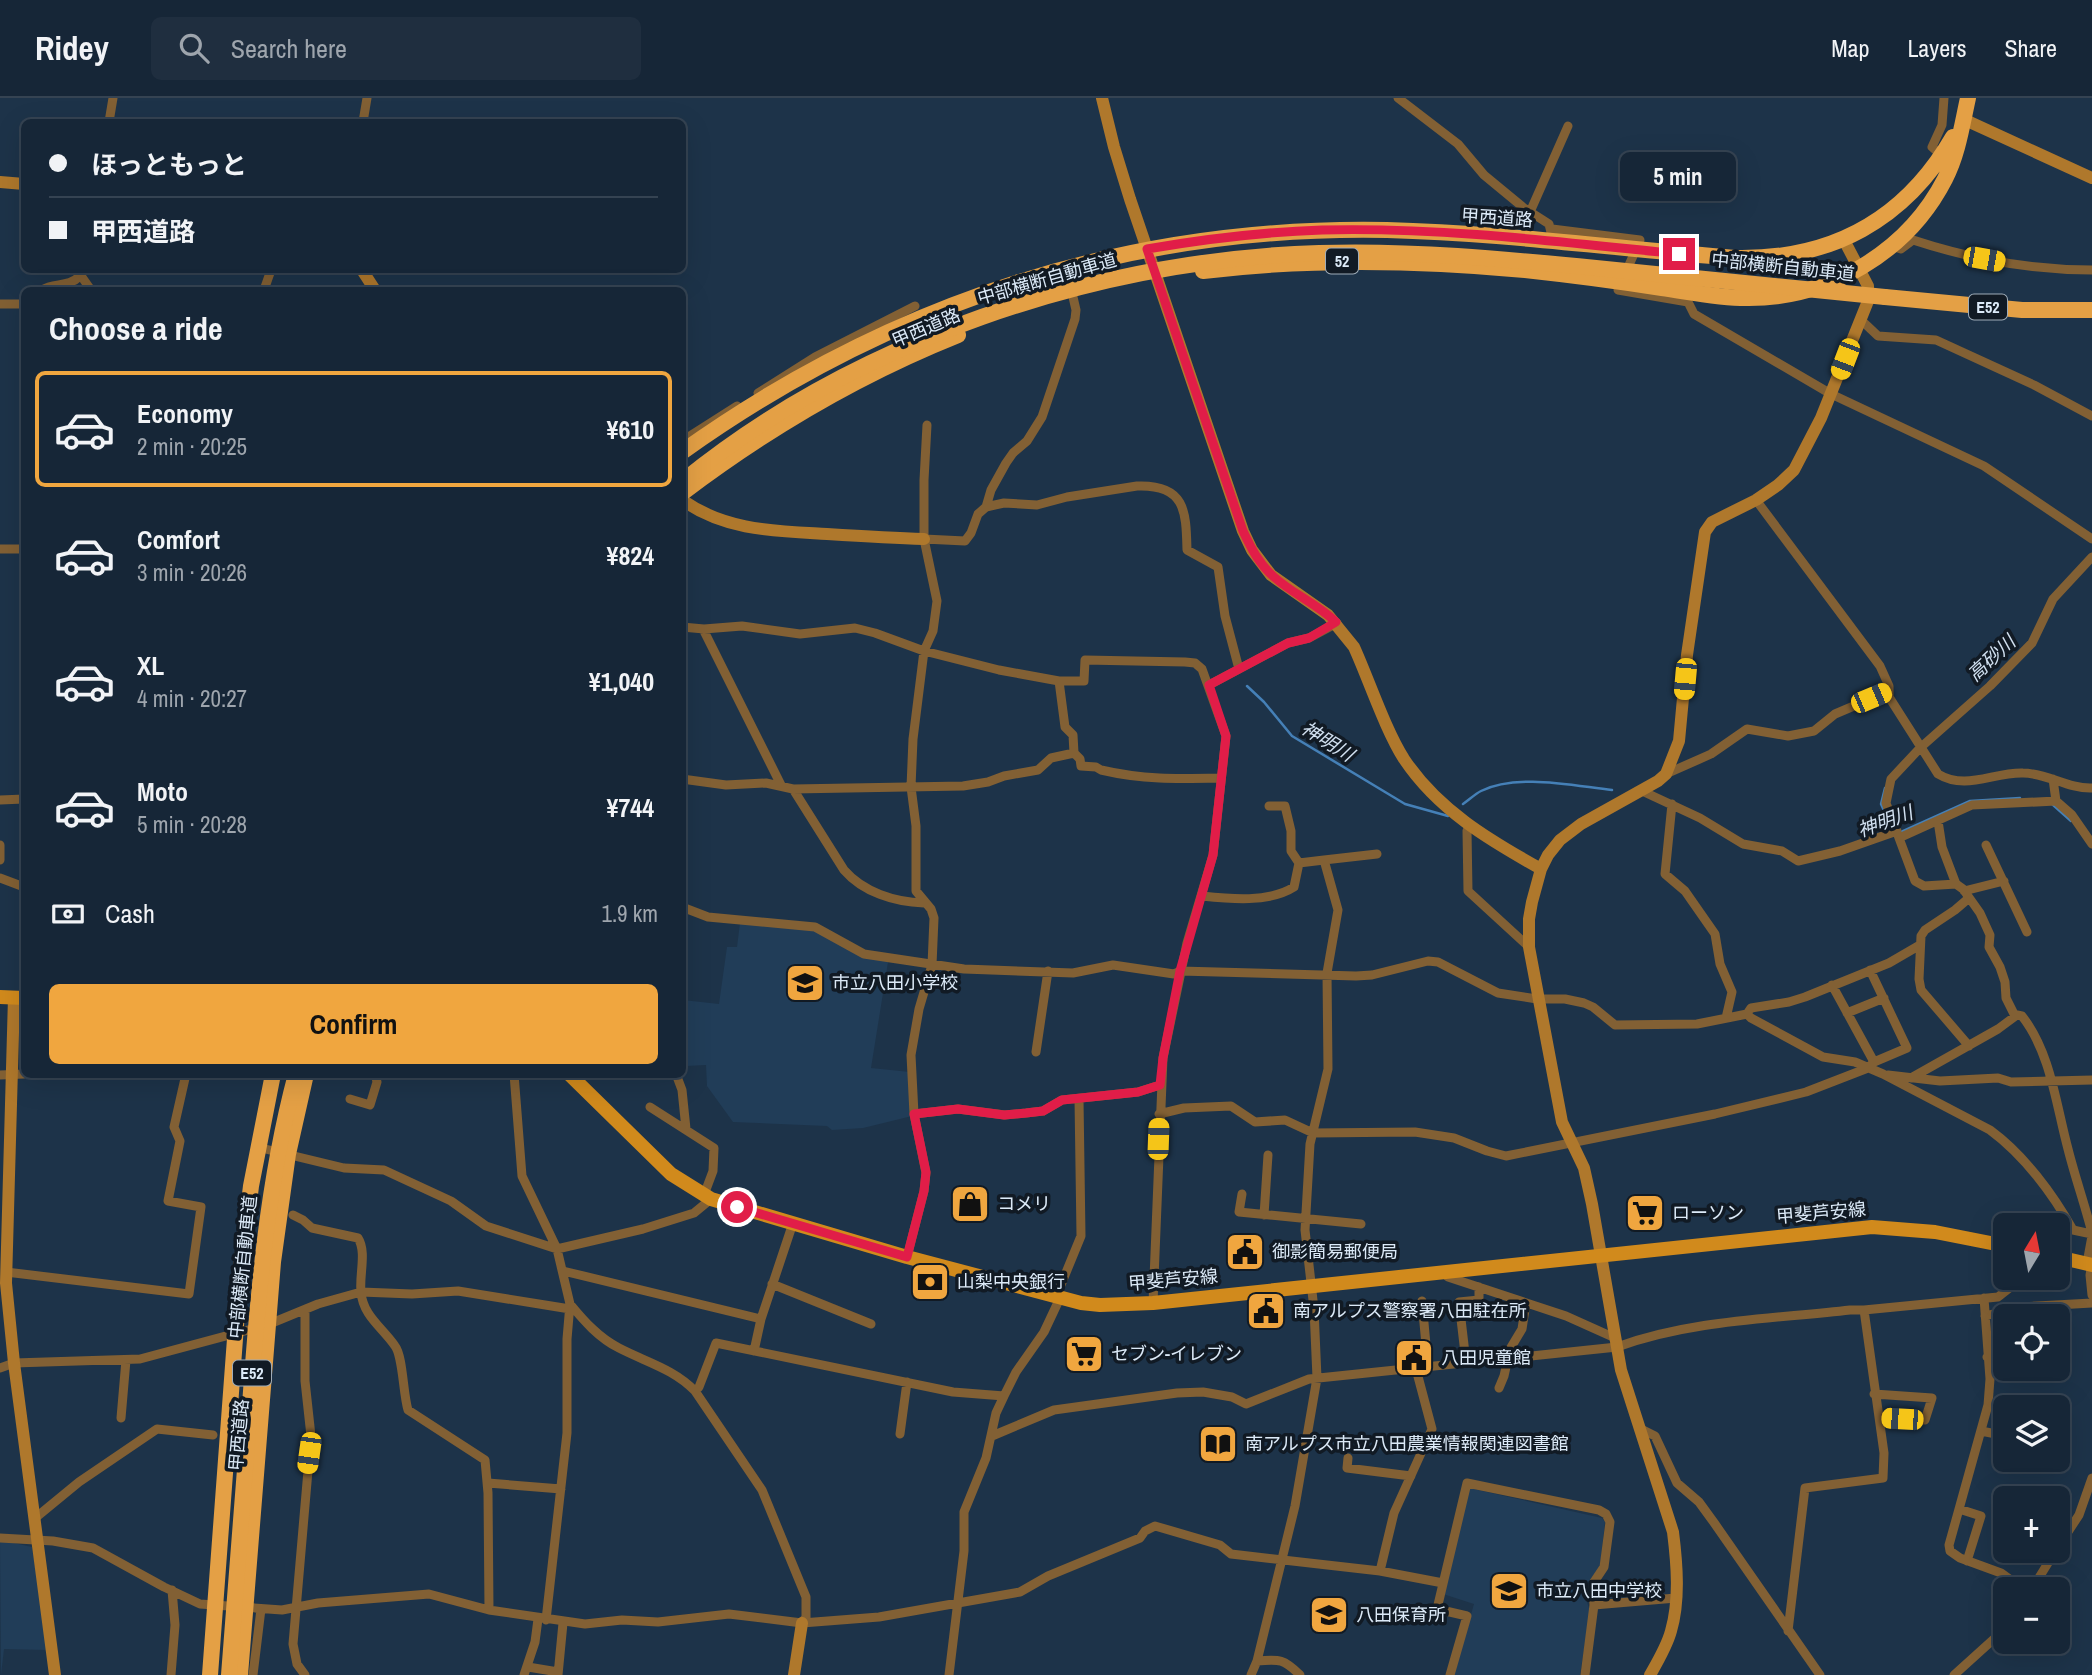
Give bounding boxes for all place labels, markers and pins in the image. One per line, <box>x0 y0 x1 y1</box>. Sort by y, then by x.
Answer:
school or university icon: 市立八田小学校 <box>784 962 826 1004</box>
place label: 市立八田小学校 <box>832 970 958 995</box>
shop icon: コメリ <box>949 1183 991 1225</box>
place label: コメリ <box>997 1191 1051 1216</box>
supermarket icon: ローソン <box>1624 1192 1666 1234</box>
place label: ローソン <box>1672 1200 1744 1225</box>
public building icon: 御影簡易郵便局 <box>1224 1231 1266 1273</box>
place label: 御影簡易郵便局 <box>1272 1239 1398 1264</box>
bank icon: 山梨中央銀行 <box>909 1261 951 1303</box>
place label: 山梨中央銀行 <box>957 1269 1065 1294</box>
public building icon: 南アルプス警察署八田駐在所 <box>1245 1290 1287 1332</box>
place label: 南アルプス警察署八田駐在所 <box>1293 1298 1527 1323</box>
supermarket icon: セブン-イレブン <box>1063 1333 1105 1375</box>
public building icon: 八田児童館 <box>1393 1337 1435 1379</box>
place label: セブン-イレブン <box>1111 1341 1242 1366</box>
place label: 八田児童館 <box>1441 1345 1531 1370</box>
library icon: 南アルプス市立八田農業情報関連図書館 <box>1197 1423 1239 1465</box>
place label: 南アルプス市立八田農業情報関連図書館 <box>1245 1431 1569 1456</box>
school or university icon: 市立八田中学校 <box>1488 1570 1530 1612</box>
place label: 市立八田中学校 <box>1536 1578 1662 1603</box>
school or university icon: 八田保育所 <box>1308 1594 1350 1636</box>
place label: 八田保育所 <box>1356 1602 1446 1627</box>

